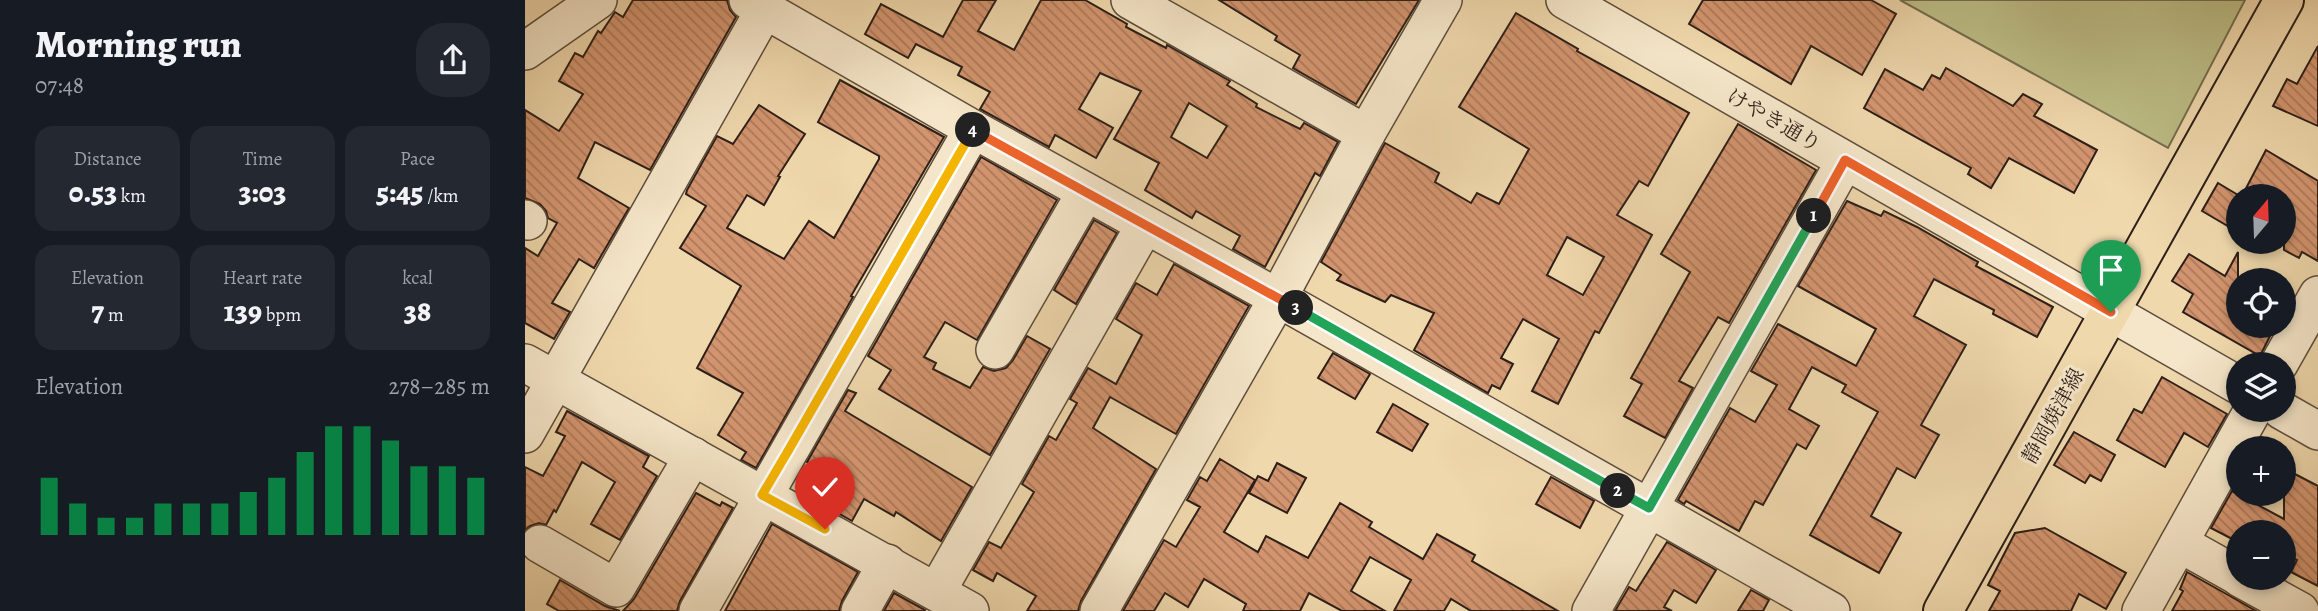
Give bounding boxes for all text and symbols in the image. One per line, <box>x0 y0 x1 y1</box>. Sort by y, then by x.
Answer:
text: Morning run <box>35 18 242 70</box>
button: share <box>416 23 490 97</box>
text: 07:48 <box>35 70 84 101</box>
street label: けやき通り <box>1722 82 1826 158</box>
pin: 4 <box>955 113 991 148</box>
text: 4 <box>968 116 977 142</box>
text: Distance <box>73 146 142 172</box>
text: Time <box>243 146 282 172</box>
text: Pace <box>400 146 435 172</box>
text: 0.53 <box>69 172 117 212</box>
text: 3:03 <box>238 172 287 212</box>
text: 5:45 <box>376 172 423 212</box>
text: km <box>117 183 146 209</box>
text: /km <box>423 183 459 209</box>
north arrow <box>2226 184 2296 254</box>
map controls <box>2226 184 2296 590</box>
pin: 1 <box>1797 198 1831 234</box>
text: 1 <box>1810 202 1817 228</box>
pin <box>2081 240 2141 312</box>
icon: arrive <box>2092 251 2130 289</box>
text: Elevation <box>71 265 144 291</box>
text: Heart rate <box>223 265 302 291</box>
text: kcal <box>402 265 433 291</box>
button: locate <box>2226 268 2296 338</box>
pin: 3 <box>1279 290 1313 326</box>
text: 7 <box>91 291 104 331</box>
text: 139 <box>224 291 262 331</box>
text: 38 <box>404 291 431 331</box>
text: 3 <box>1291 294 1300 320</box>
text: m <box>104 302 124 328</box>
text: bpm <box>262 302 301 328</box>
button: layers <box>2226 352 2296 422</box>
street label: 静岡焼津線 <box>2015 363 2091 469</box>
text: Elevation <box>35 371 123 402</box>
text: 278–285 m <box>389 371 490 402</box>
button: + <box>2226 436 2296 506</box>
pin <box>795 457 855 529</box>
icon: check <box>806 468 844 506</box>
pin: 2 <box>1601 474 1635 508</box>
text: 2 <box>1613 477 1622 503</box>
button: − <box>2226 520 2296 590</box>

